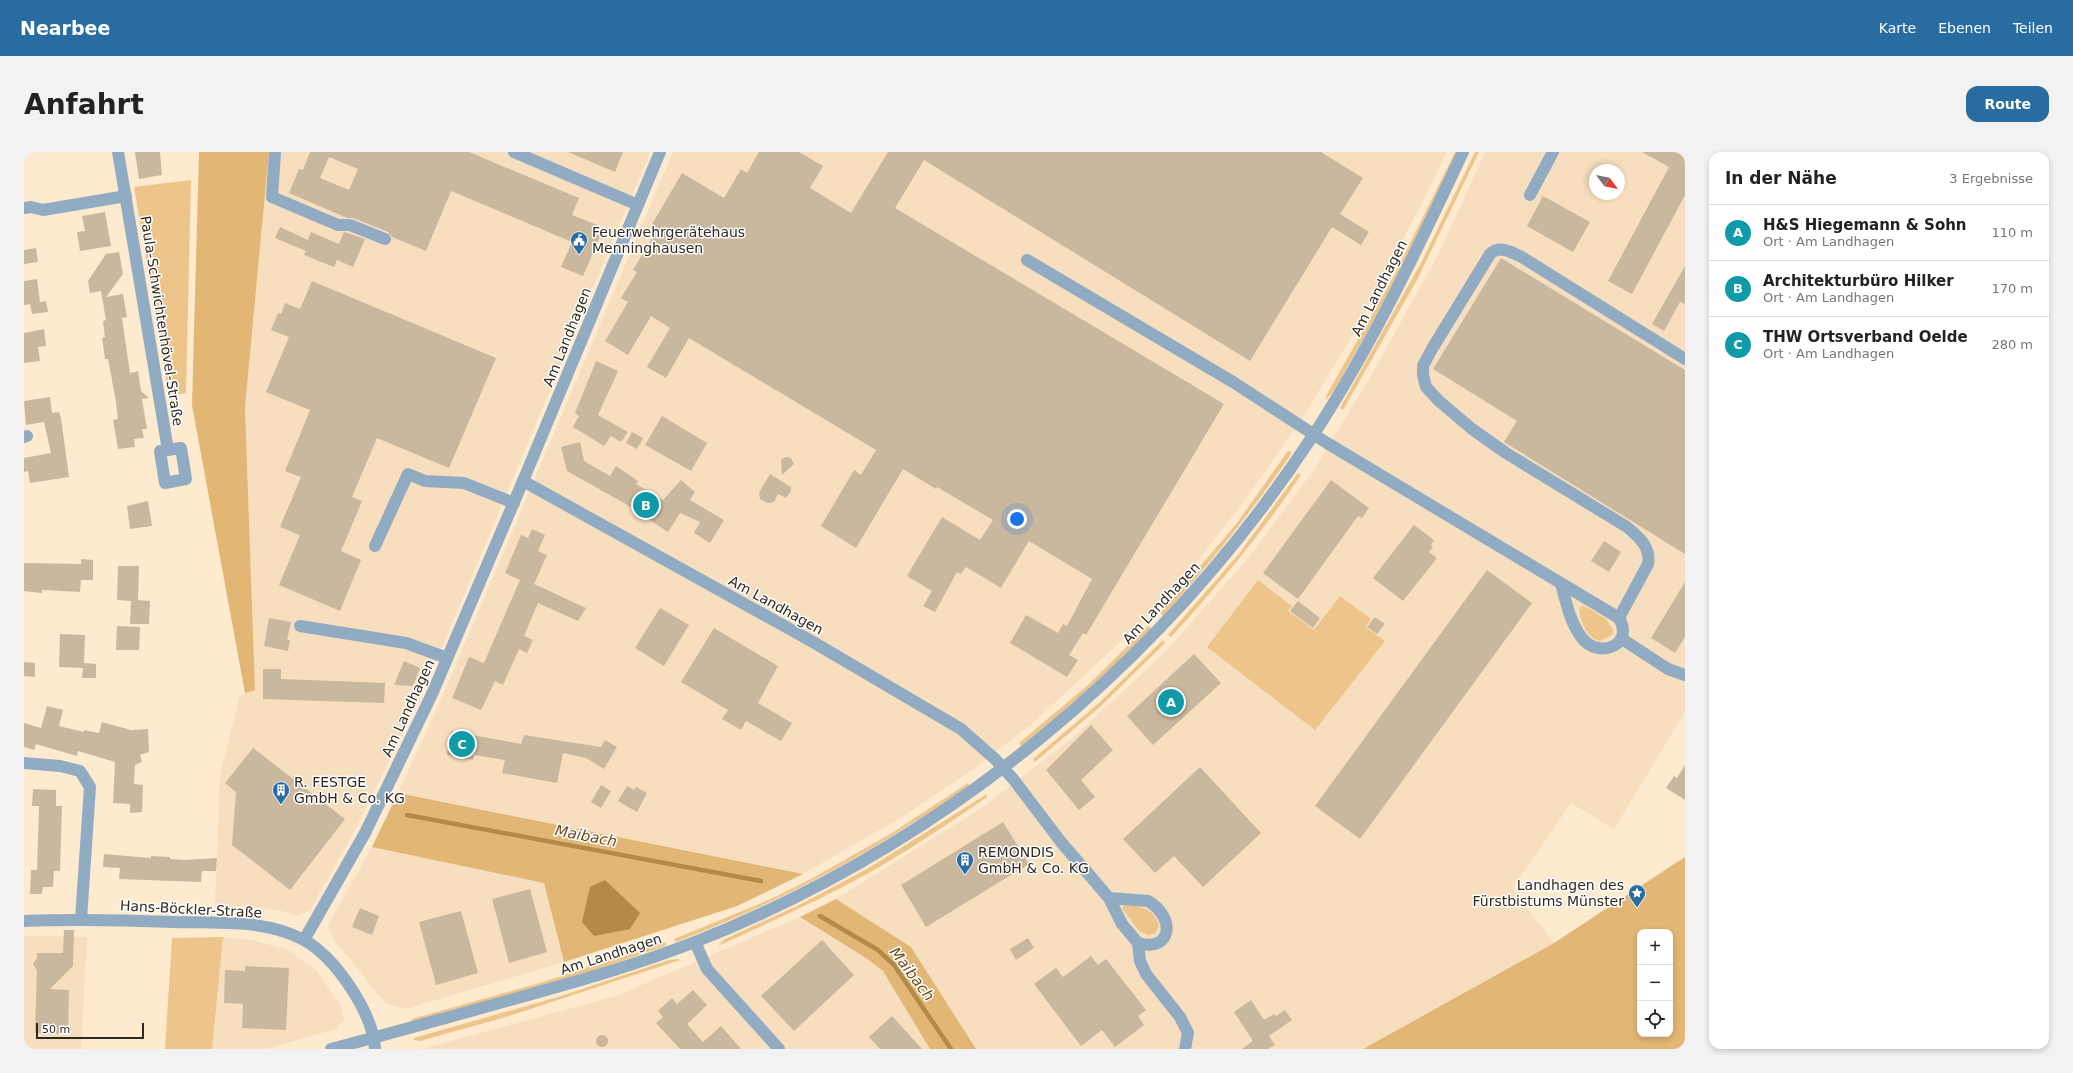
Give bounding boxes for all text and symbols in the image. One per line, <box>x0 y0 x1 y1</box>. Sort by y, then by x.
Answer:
text: Nearbee <box>20 17 110 39</box>
text: Karte <box>1879 20 1916 36</box>
text: Ebenen <box>1938 20 1991 36</box>
text: Teilen <box>2013 20 2053 36</box>
button: Route <box>1966 86 2049 122</box>
text: Anfahrt <box>24 88 144 121</box>
north arrow <box>1589 164 1625 200</box>
text: In der Nähe <box>1725 168 1837 188</box>
text: 3 Ergebnisse <box>1949 171 2033 186</box>
street label: Paula-Schwichtenhövel-Straße <box>137 215 187 427</box>
text: H&S Hiegemann & Sohn <box>1763 216 1967 234</box>
place label: Feuerwehrgerätehaus Menninghausen <box>592 224 745 256</box>
text: A <box>1733 225 1743 240</box>
text: 110 m <box>1991 225 2033 240</box>
public building icon: Feuerwehrgerätehaus Menninghausen <box>569 230 589 255</box>
text: Ort · Am Landhagen <box>1763 234 1894 249</box>
street label: Am Landhagen <box>1348 237 1410 339</box>
text: Architekturbüro Hilker <box>1763 272 1954 290</box>
text: B <box>1733 281 1743 296</box>
text: 170 m <box>1991 281 2033 296</box>
street label: Am Landhagen <box>540 285 594 389</box>
text: Ort · Am Landhagen <box>1763 290 1894 305</box>
text: THW Ortsverband Oelde <box>1763 328 1968 346</box>
text: C <box>1733 337 1743 352</box>
text: 280 m <box>1991 337 2033 352</box>
text: Ort · Am Landhagen <box>1763 346 1894 361</box>
pin: B <box>633 490 659 520</box>
your location <box>1007 509 1027 529</box>
street label: Am Landhagen <box>1119 559 1203 647</box>
street label: Am Landhagen <box>726 572 826 638</box>
street label: Am Landhagen <box>378 657 438 759</box>
pin: A <box>1158 687 1184 717</box>
pin: C <box>449 729 475 759</box>
place label: R. FESTGE GmbH & Co. KG <box>294 774 405 806</box>
building icon: R. FESTGE GmbH & Co. KG <box>271 780 291 805</box>
water label: Maibach <box>553 821 619 851</box>
place label: REMONDIS GmbH & Co. KG <box>978 844 1089 876</box>
building icon: REMONDIS GmbH & Co. KG <box>955 850 975 875</box>
place label: Landhagen des Fürstbistums Münster <box>1473 877 1624 909</box>
place icon: Landhagen des Fürstbistums Münster <box>1627 883 1647 908</box>
street label: Hans-Böckler-Straße <box>119 897 263 921</box>
map controls <box>1637 929 1673 1037</box>
button: + <box>1637 929 1673 965</box>
street label: Am Landhagen <box>558 930 664 978</box>
water label: Maibach <box>886 944 938 1004</box>
button: − <box>1637 965 1673 1001</box>
button: locate <box>1637 1001 1673 1037</box>
scale bar <box>36 1021 144 1040</box>
text: 50 m <box>42 1023 70 1036</box>

